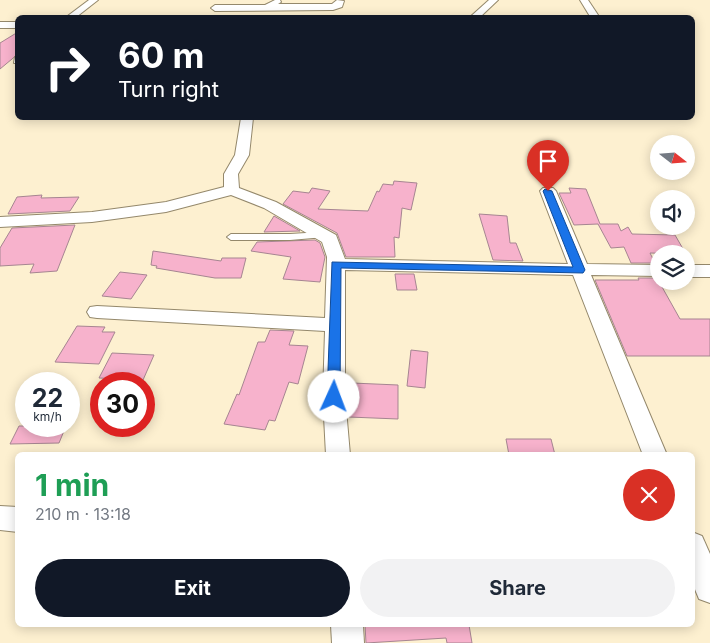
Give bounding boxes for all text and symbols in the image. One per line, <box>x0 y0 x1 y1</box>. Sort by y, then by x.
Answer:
text: 60 m <box>118 34 205 76</box>
icon: right <box>35 35 100 100</box>
text: Turn right <box>118 76 219 102</box>
north arrow <box>650 135 695 180</box>
map controls <box>650 135 695 290</box>
pin <box>527 140 569 191</box>
icon: arrive <box>534 147 562 175</box>
button: sound <box>650 190 695 235</box>
button: layers <box>650 245 695 290</box>
position arrow <box>307 370 359 422</box>
speed limit sign: 30 <box>90 372 155 437</box>
text: 22 <box>32 383 63 413</box>
text: km/h <box>33 409 62 424</box>
text: 1 min <box>35 467 109 503</box>
button: close <box>623 469 675 521</box>
text: 210 m · 13:18 <box>35 504 131 524</box>
button: Exit <box>35 559 350 617</box>
button: Share <box>360 559 675 617</box>

